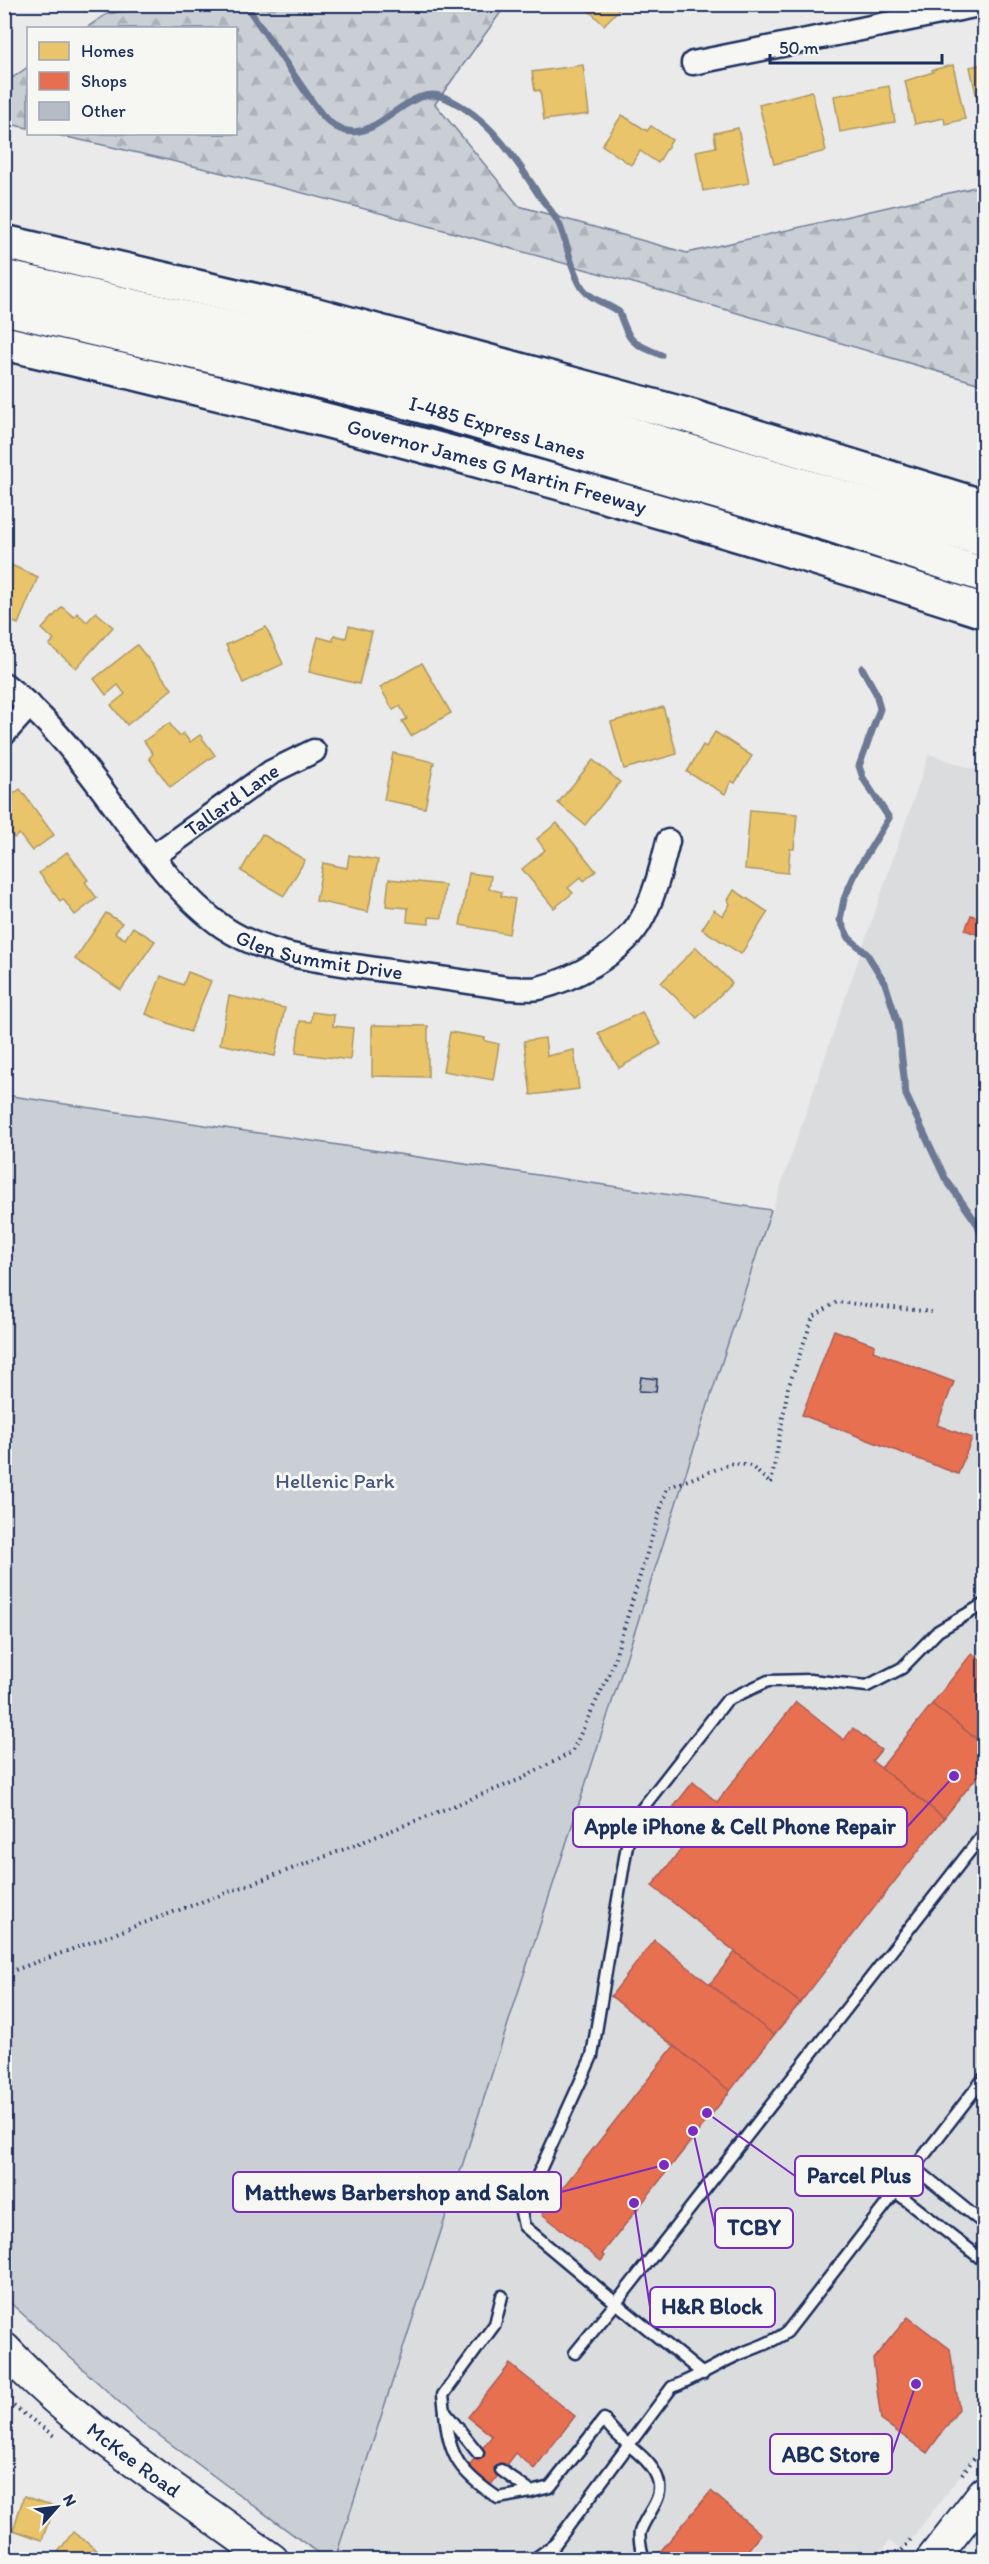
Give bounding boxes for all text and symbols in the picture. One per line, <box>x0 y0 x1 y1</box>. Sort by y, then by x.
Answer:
legend <box>27 27 237 135</box>
scale bar <box>770 27 942 65</box>
text: 50 m <box>779 37 819 59</box>
text: Homes <box>81 40 134 62</box>
text: Shops <box>81 70 127 92</box>
text: Other <box>81 100 127 122</box>
street label: I-485 Express Lanes <box>406 390 589 465</box>
street label: Governor James G Martin Freeway <box>344 413 650 519</box>
street label: Tallard Lane <box>180 757 283 842</box>
street label: Glen Summit Drive <box>232 924 404 985</box>
park label: Hellenic Park <box>275 1468 395 1493</box>
callout: Apple iPhone & Cell Phone Repair <box>573 1807 907 1847</box>
text: Apple iPhone & Cell Phone Repair <box>583 1813 897 1840</box>
callout: Parcel Plus <box>795 2156 923 2196</box>
text: Parcel Plus <box>807 2162 911 2189</box>
callout: Matthews Barbershop and Salon <box>233 2172 561 2212</box>
text: Matthews Barbershop and Salon <box>245 2179 550 2206</box>
callout: TCBY <box>715 2208 793 2248</box>
text: TCBY <box>726 2214 781 2241</box>
callout: H&R Block <box>650 2287 775 2327</box>
text: H&R Block <box>661 2293 763 2320</box>
street label: McKee Road <box>82 2417 186 2503</box>
callout: ABC Store <box>770 2434 892 2474</box>
text: ABC Store <box>781 2441 880 2468</box>
north arrow <box>27 2477 87 2537</box>
text: N <box>59 2491 81 2509</box>

